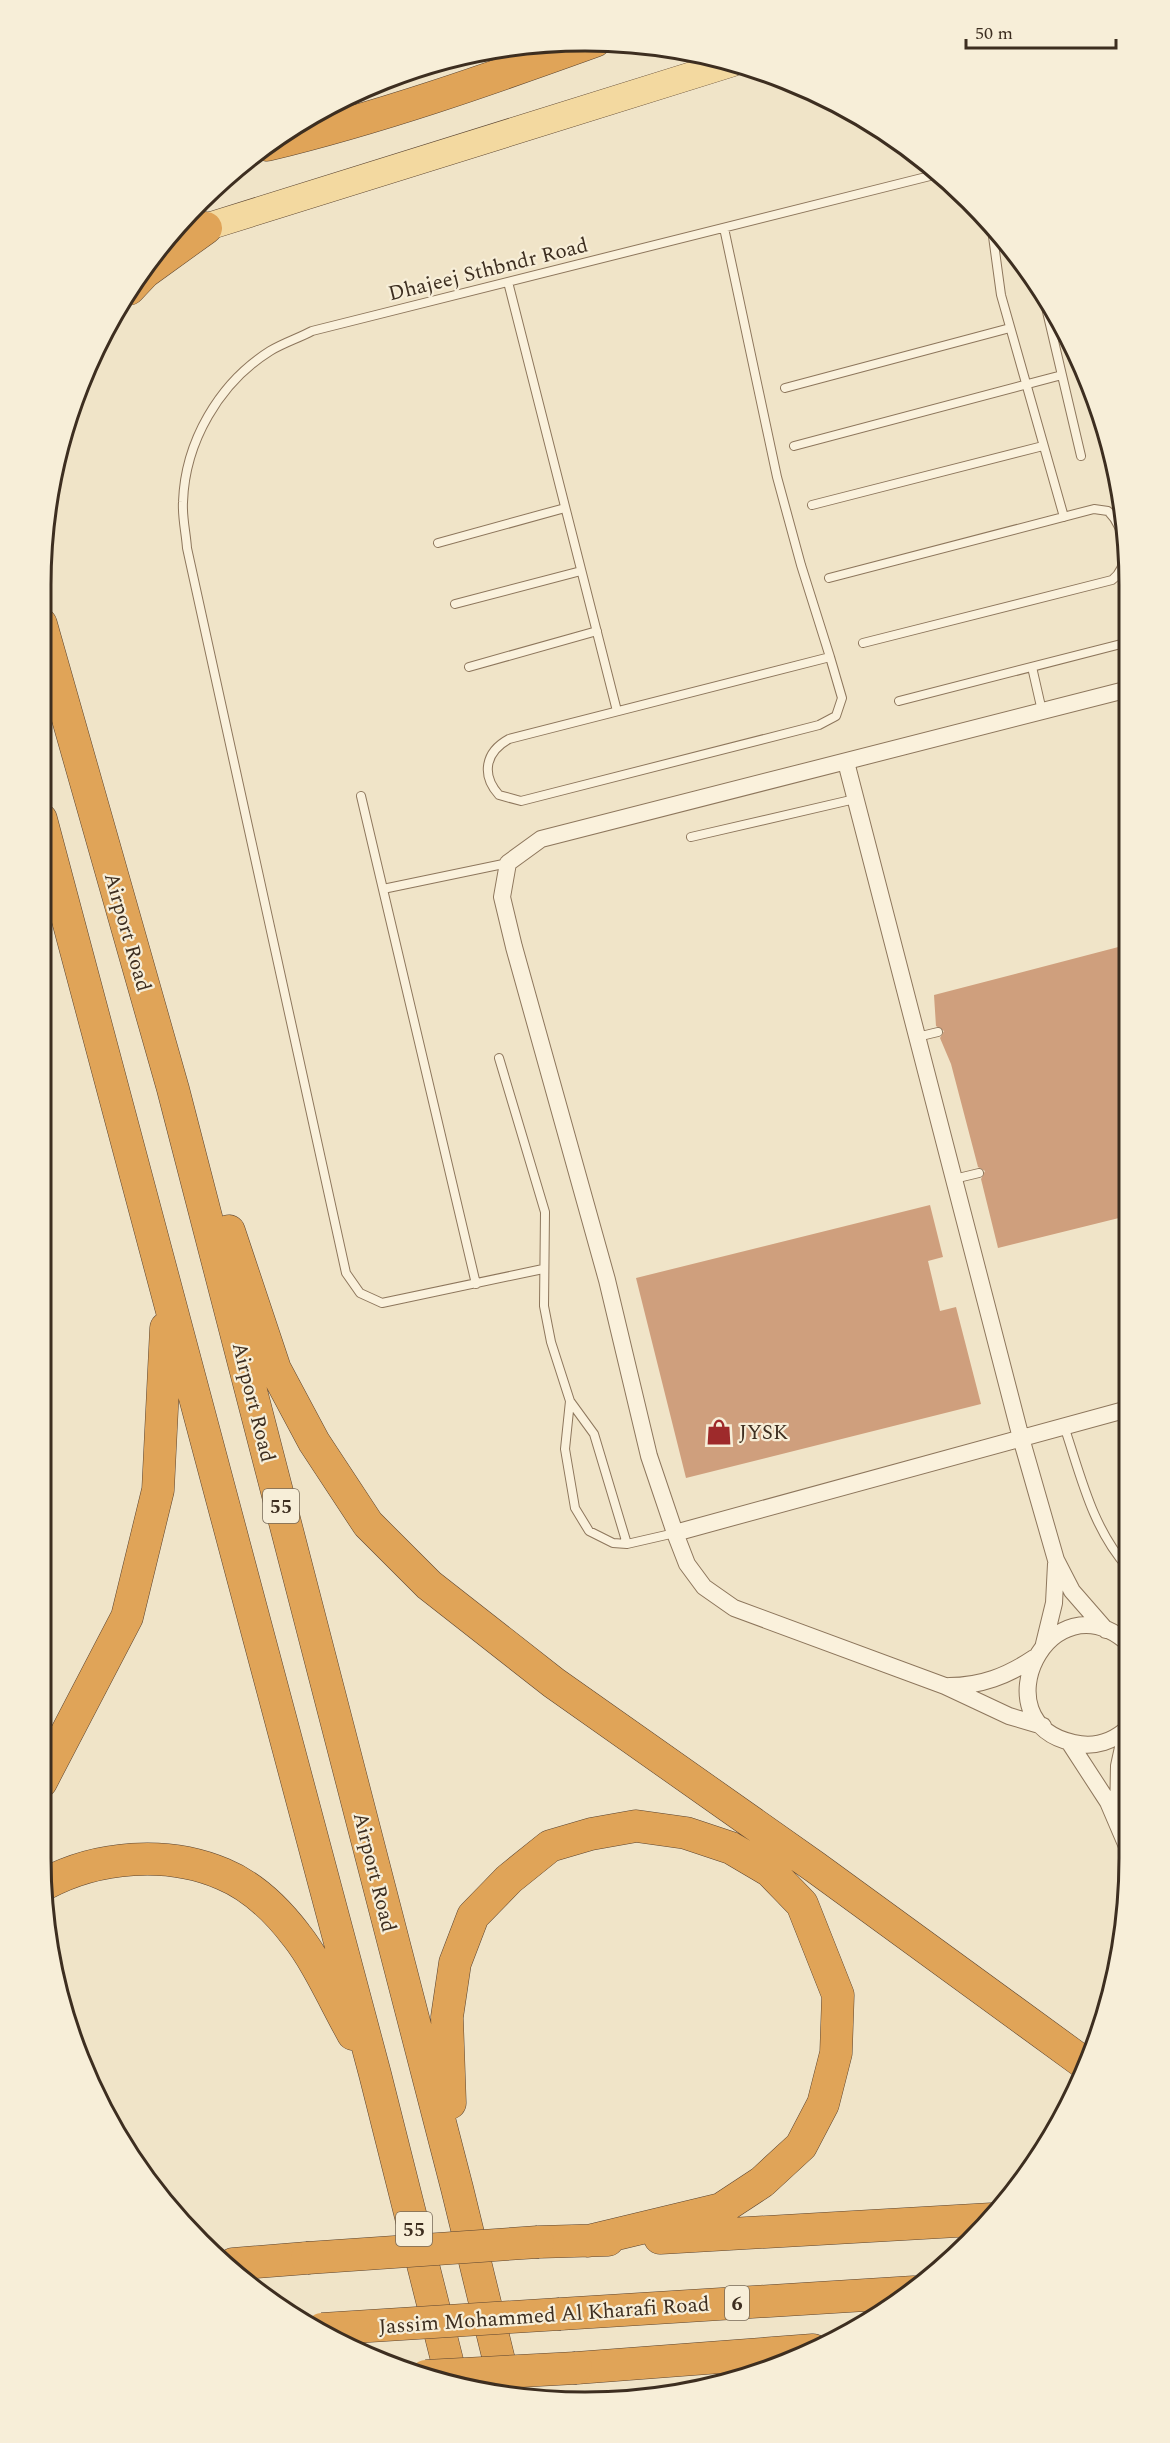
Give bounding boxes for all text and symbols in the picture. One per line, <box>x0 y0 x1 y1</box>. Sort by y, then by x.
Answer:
scale bar <box>966 12 1116 50</box>
text: 50 m <box>975 20 1013 47</box>
street label: Dhajeej Sthbndr Road <box>385 230 592 310</box>
street label: Airport Road <box>95 869 159 996</box>
street label: Airport Road <box>223 1339 283 1465</box>
shop icon: JYSK <box>704 1417 734 1447</box>
place label: JYSK <box>739 1417 788 1449</box>
road number: 55 <box>263 1489 299 1523</box>
street label: Airport Road <box>344 1809 404 1935</box>
road number: 55 <box>396 2212 432 2246</box>
road number: 6 <box>725 2286 749 2320</box>
street label: Jassim Mohammed Al Kharafi Road <box>377 2288 711 2344</box>

